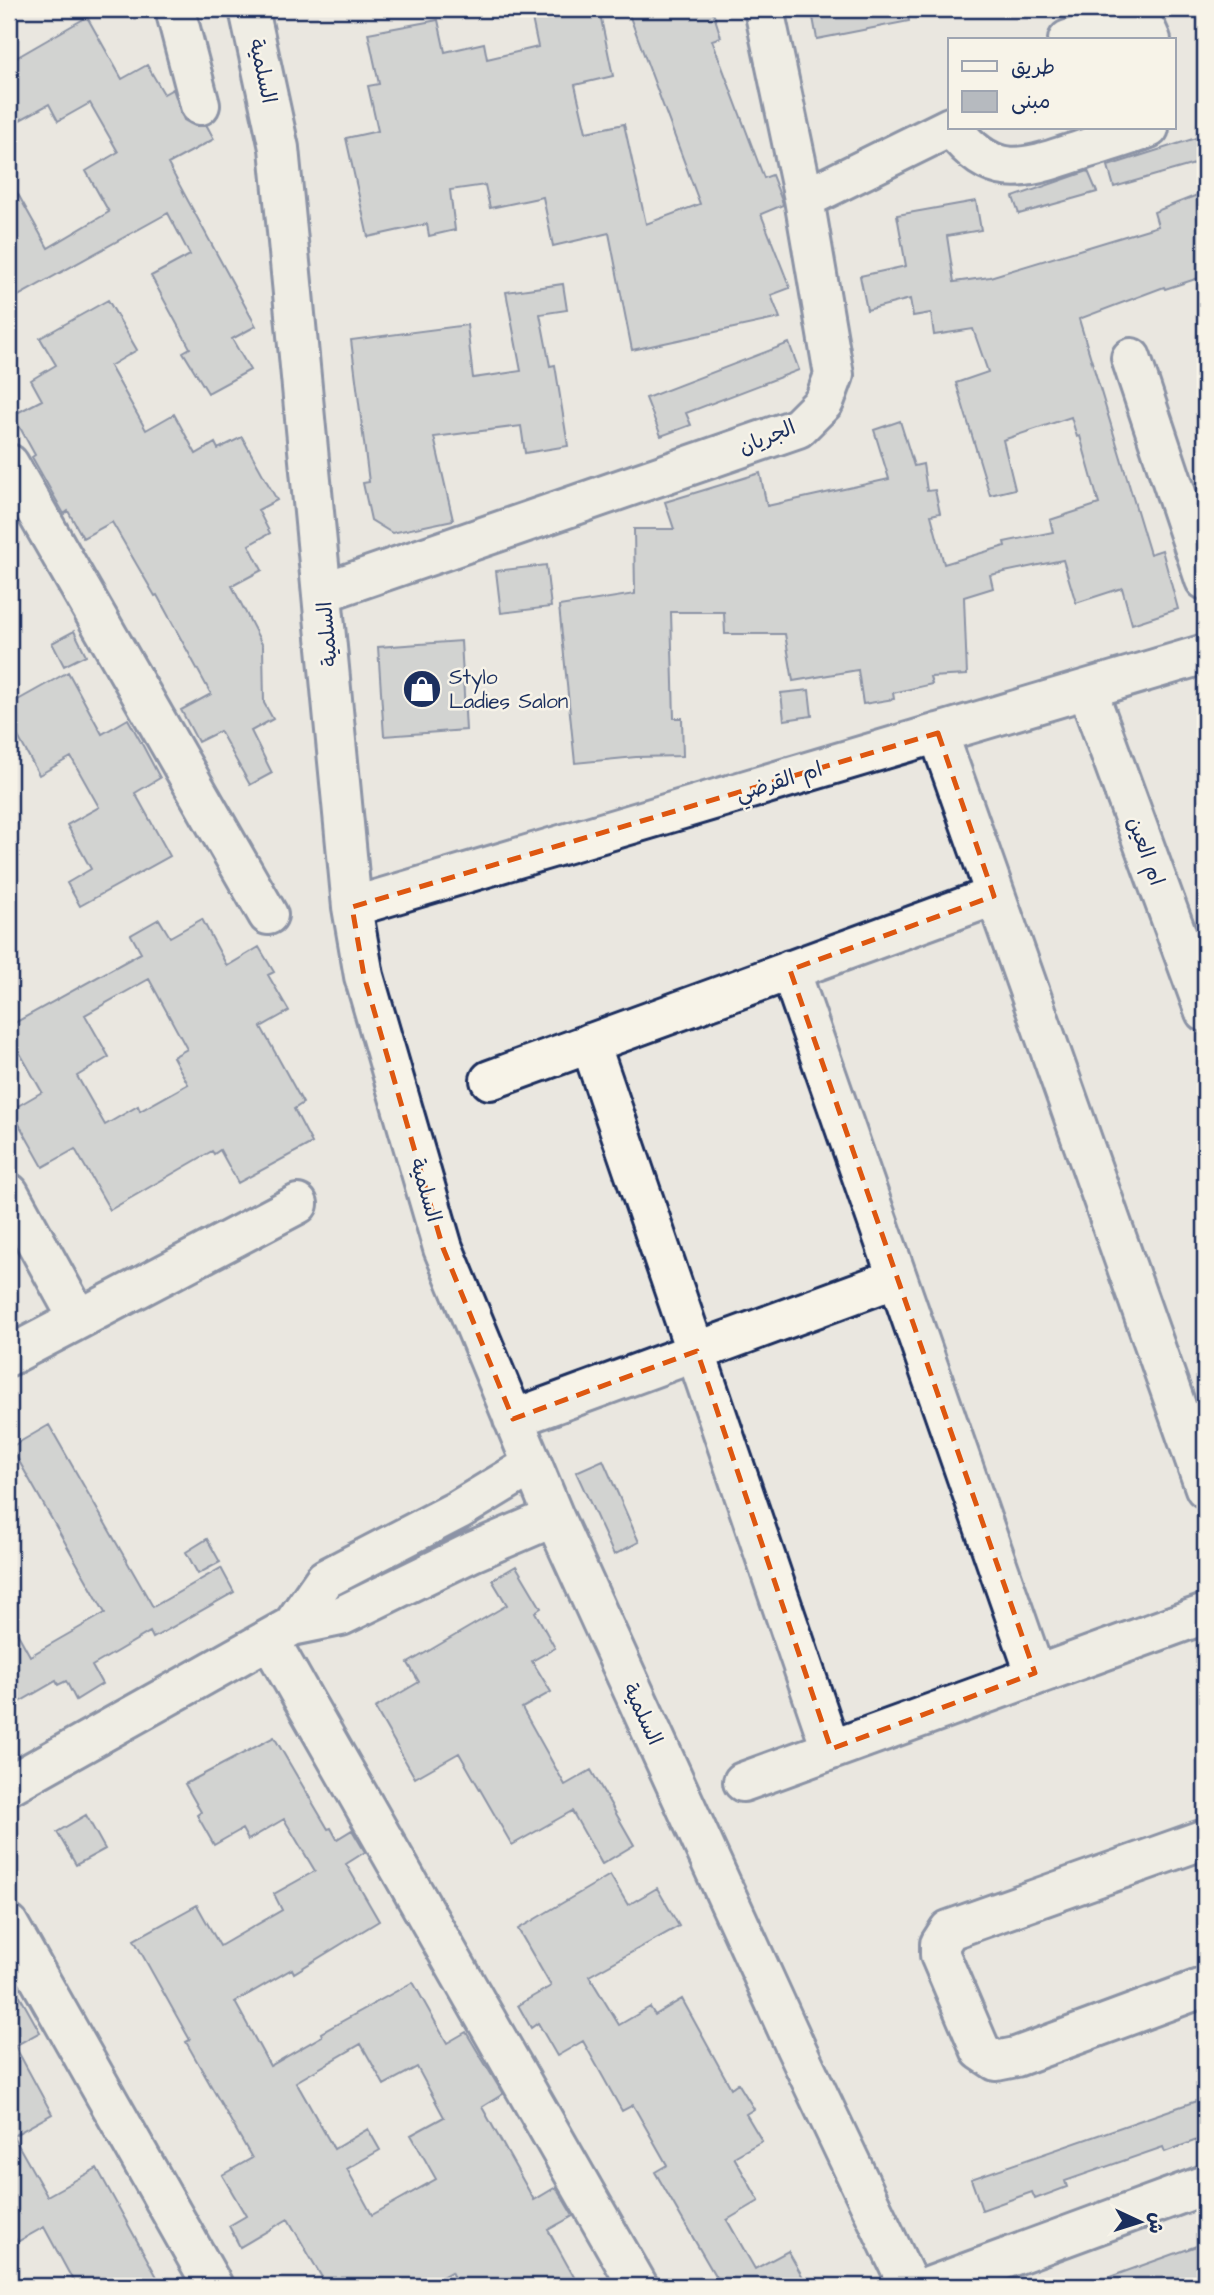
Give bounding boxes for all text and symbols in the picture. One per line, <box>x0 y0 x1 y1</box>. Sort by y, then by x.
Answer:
street label: السلمية <box>242 36 284 106</box>
legend <box>948 38 1176 130</box>
text: طريق <box>1011 53 1055 82</box>
text: مبنى <box>1011 87 1050 116</box>
street label: الجريان <box>734 413 800 462</box>
street label: السلمية <box>310 600 345 668</box>
place label: Stylo Ladies Salon <box>449 663 568 716</box>
shop icon: Stylo Ladies Salon <box>401 668 443 710</box>
street label: ام القرضي <box>732 755 827 812</box>
street label: ام العين <box>1119 813 1171 890</box>
street label: السلمية <box>403 1155 448 1226</box>
street label: السلمية <box>616 1678 670 1750</box>
north arrow <box>1106 2186 1176 2256</box>
text: ش <box>1141 2212 1170 2235</box>

